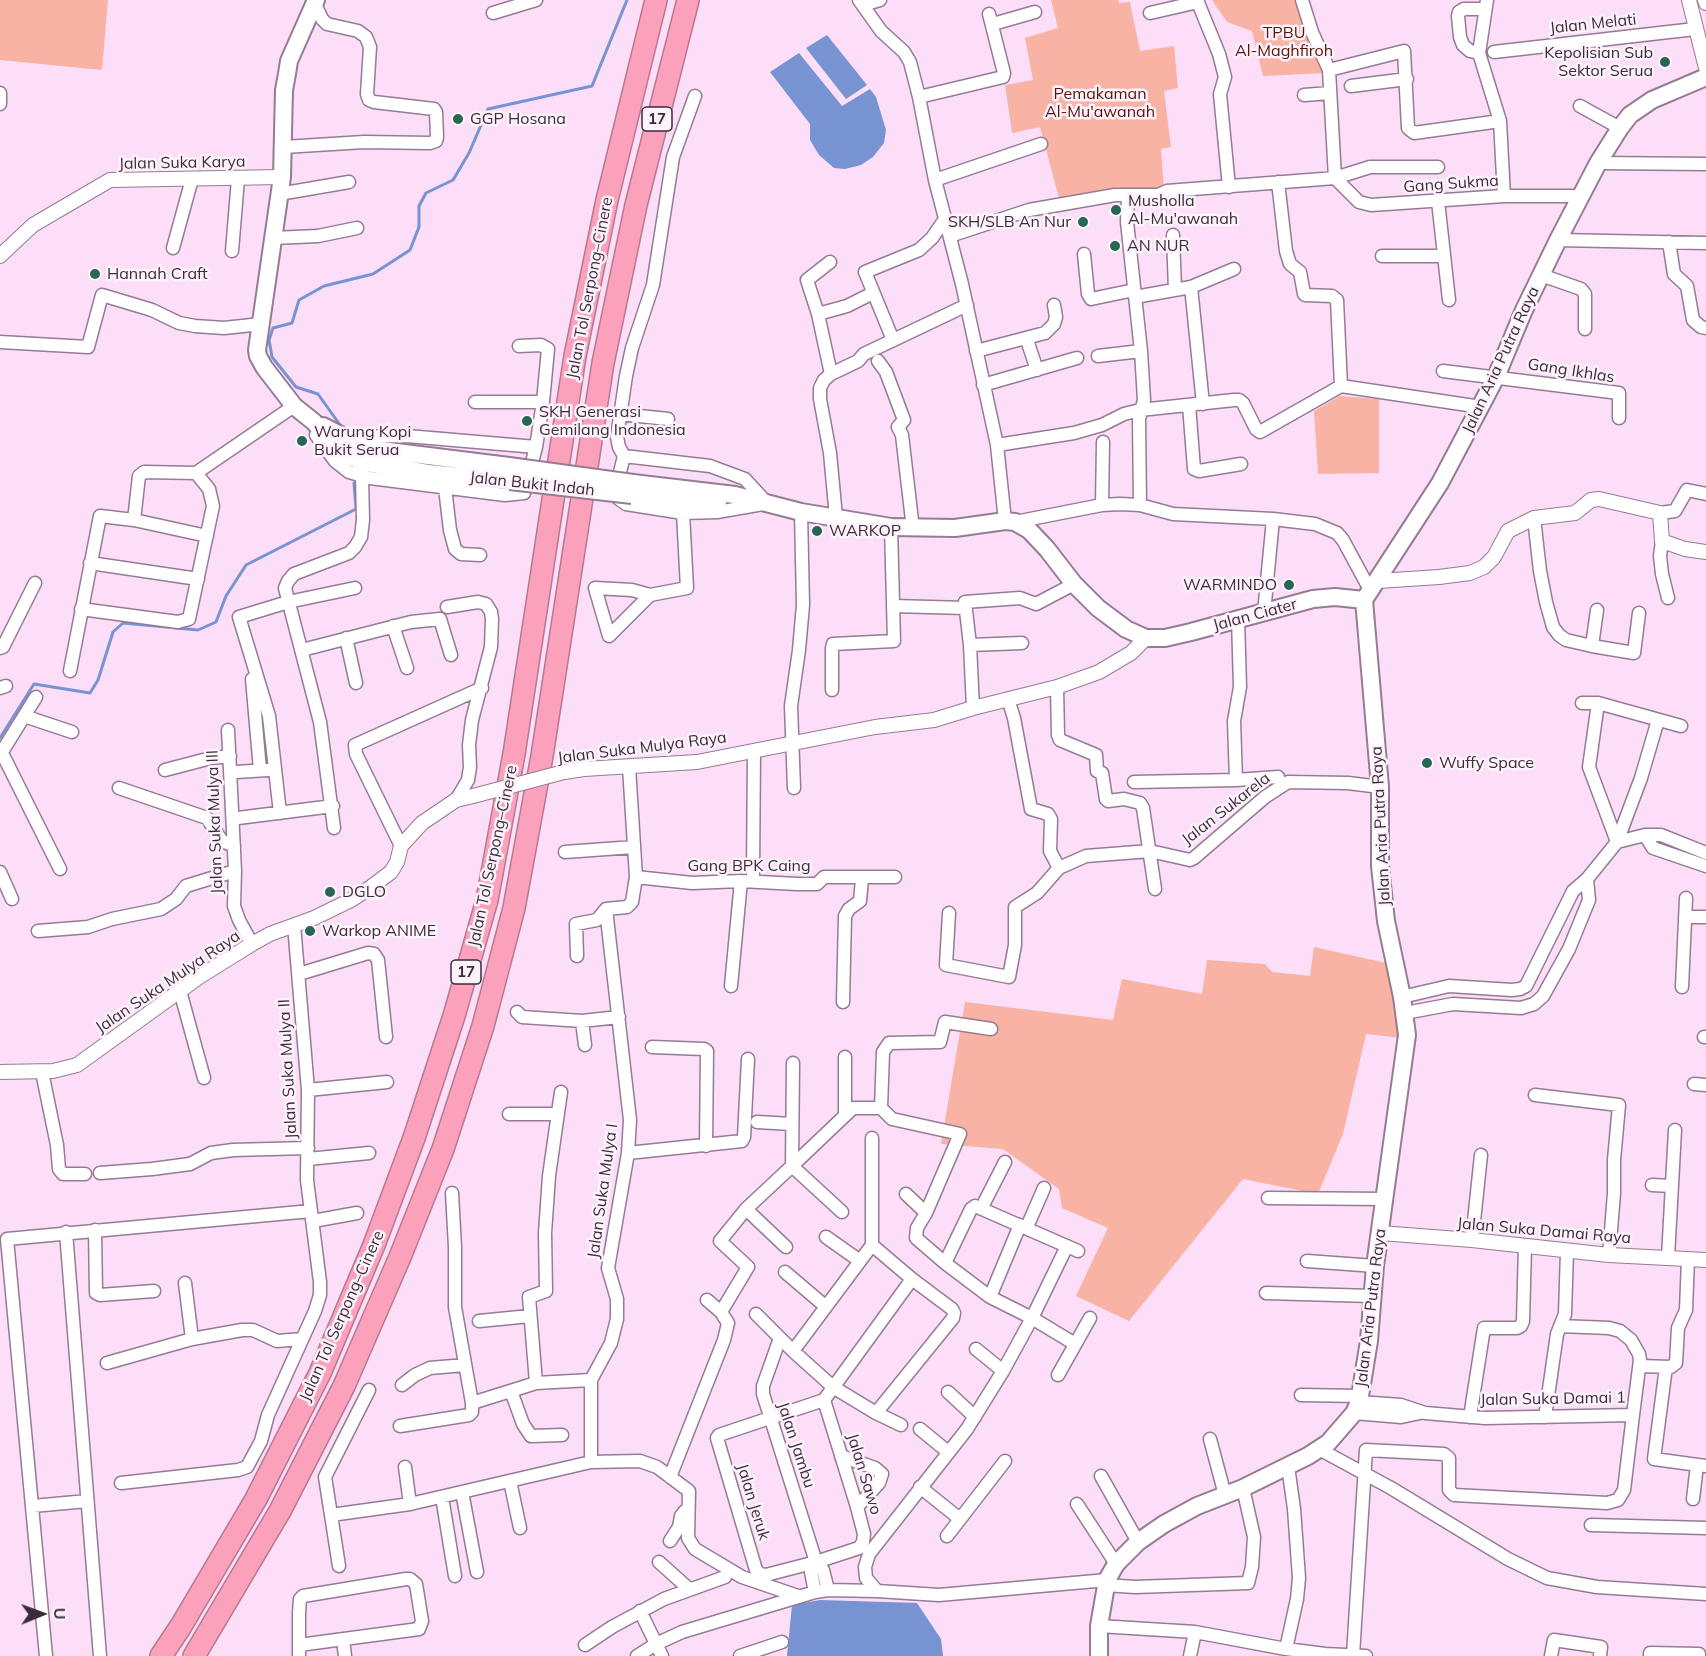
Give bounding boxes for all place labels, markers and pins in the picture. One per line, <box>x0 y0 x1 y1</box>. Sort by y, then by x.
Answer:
place label: Kepolisian Sub Sektor Serua <box>1544 43 1653 81</box>
marker: Kepolisian Sub Sektor Serua <box>1658 55 1672 69</box>
place label: GGP Hosana <box>470 109 566 129</box>
marker: GGP Hosana <box>451 112 465 126</box>
place label: Musholla Al-Mu'awanah <box>1128 191 1238 229</box>
marker: Musholla Al-Mu'awanah <box>1109 203 1123 217</box>
place label: SKH/SLB An Nur <box>948 212 1071 232</box>
marker: SKH/SLB An Nur <box>1076 215 1090 229</box>
place label: AN NUR <box>1127 236 1190 256</box>
marker: AN NUR <box>1108 239 1122 253</box>
place label: Hannah Craft <box>107 264 208 284</box>
marker: Hannah Craft <box>88 267 102 281</box>
place label: SKH Generasi Gemilang Indonesia <box>539 402 686 440</box>
marker: SKH Generasi Gemilang Indonesia <box>520 414 534 428</box>
place label: Warung Kopi Bukit Serua <box>314 422 411 460</box>
marker: Warung Kopi Bukit Serua <box>295 434 309 448</box>
place label: WARKOP <box>829 521 901 541</box>
marker: WARKOP <box>810 524 824 538</box>
place label: WARMINDO <box>1183 575 1277 595</box>
marker: WARMINDO <box>1282 578 1296 592</box>
place label: Wuffy Space <box>1439 753 1534 773</box>
marker: Wuffy Space <box>1420 756 1434 770</box>
place label: DGLO <box>342 882 386 902</box>
marker: DGLO <box>323 885 337 899</box>
place label: Warkop ANIME <box>322 921 436 941</box>
marker: Warkop ANIME <box>303 924 317 938</box>

